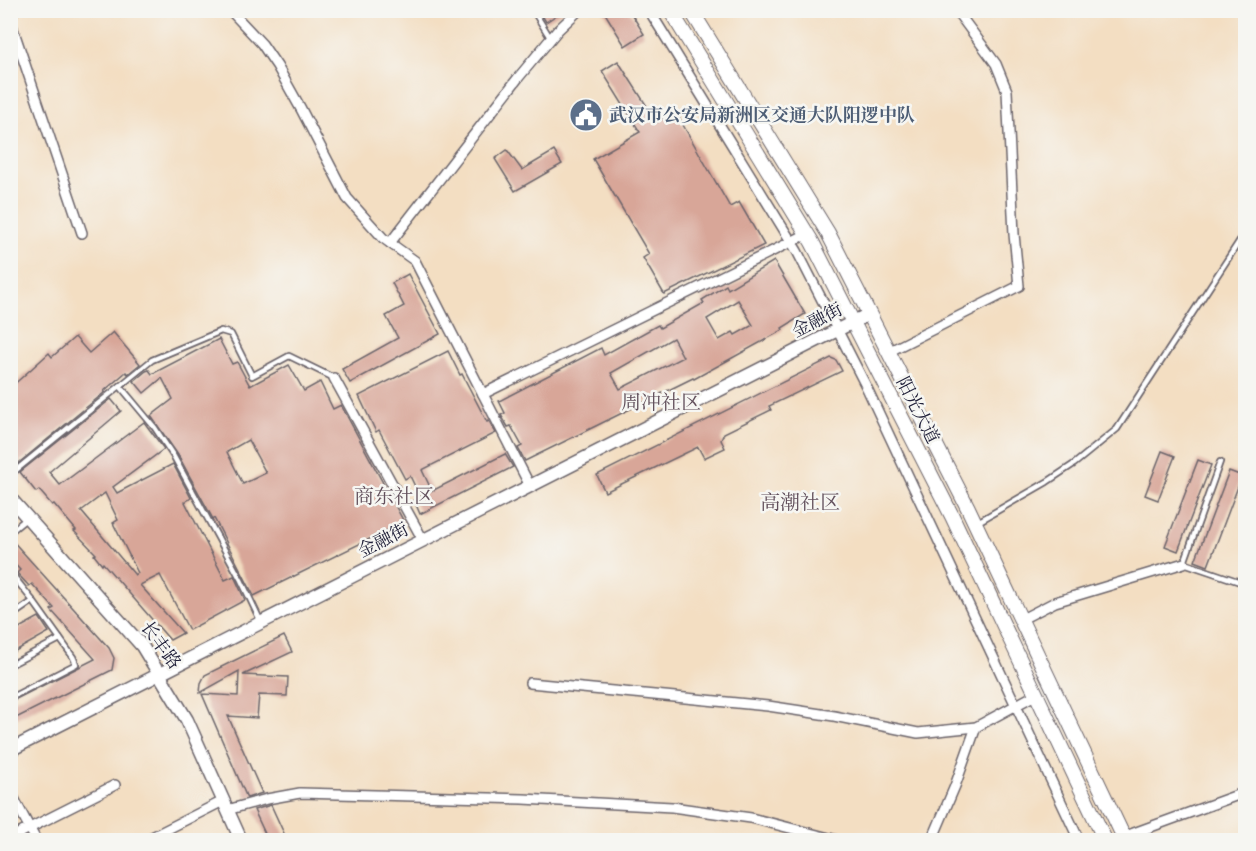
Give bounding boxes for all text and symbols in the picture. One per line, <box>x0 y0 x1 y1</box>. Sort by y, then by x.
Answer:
public building icon: 武汉市公安局新洲区交通大队阳逻中队 <box>568 97 604 133</box>
place label: 武汉市公安局新洲区交通大队阳逻中队 <box>609 103 915 128</box>
street label: 金融街 <box>787 297 847 344</box>
street label: 阳光大道 <box>890 372 945 448</box>
district label: 周冲社区 <box>621 389 701 416</box>
district label: 商东社区 <box>354 483 434 510</box>
district label: 高潮社区 <box>760 489 840 516</box>
street label: 金融街 <box>353 517 413 564</box>
street label: 长丰路 <box>135 616 187 674</box>

